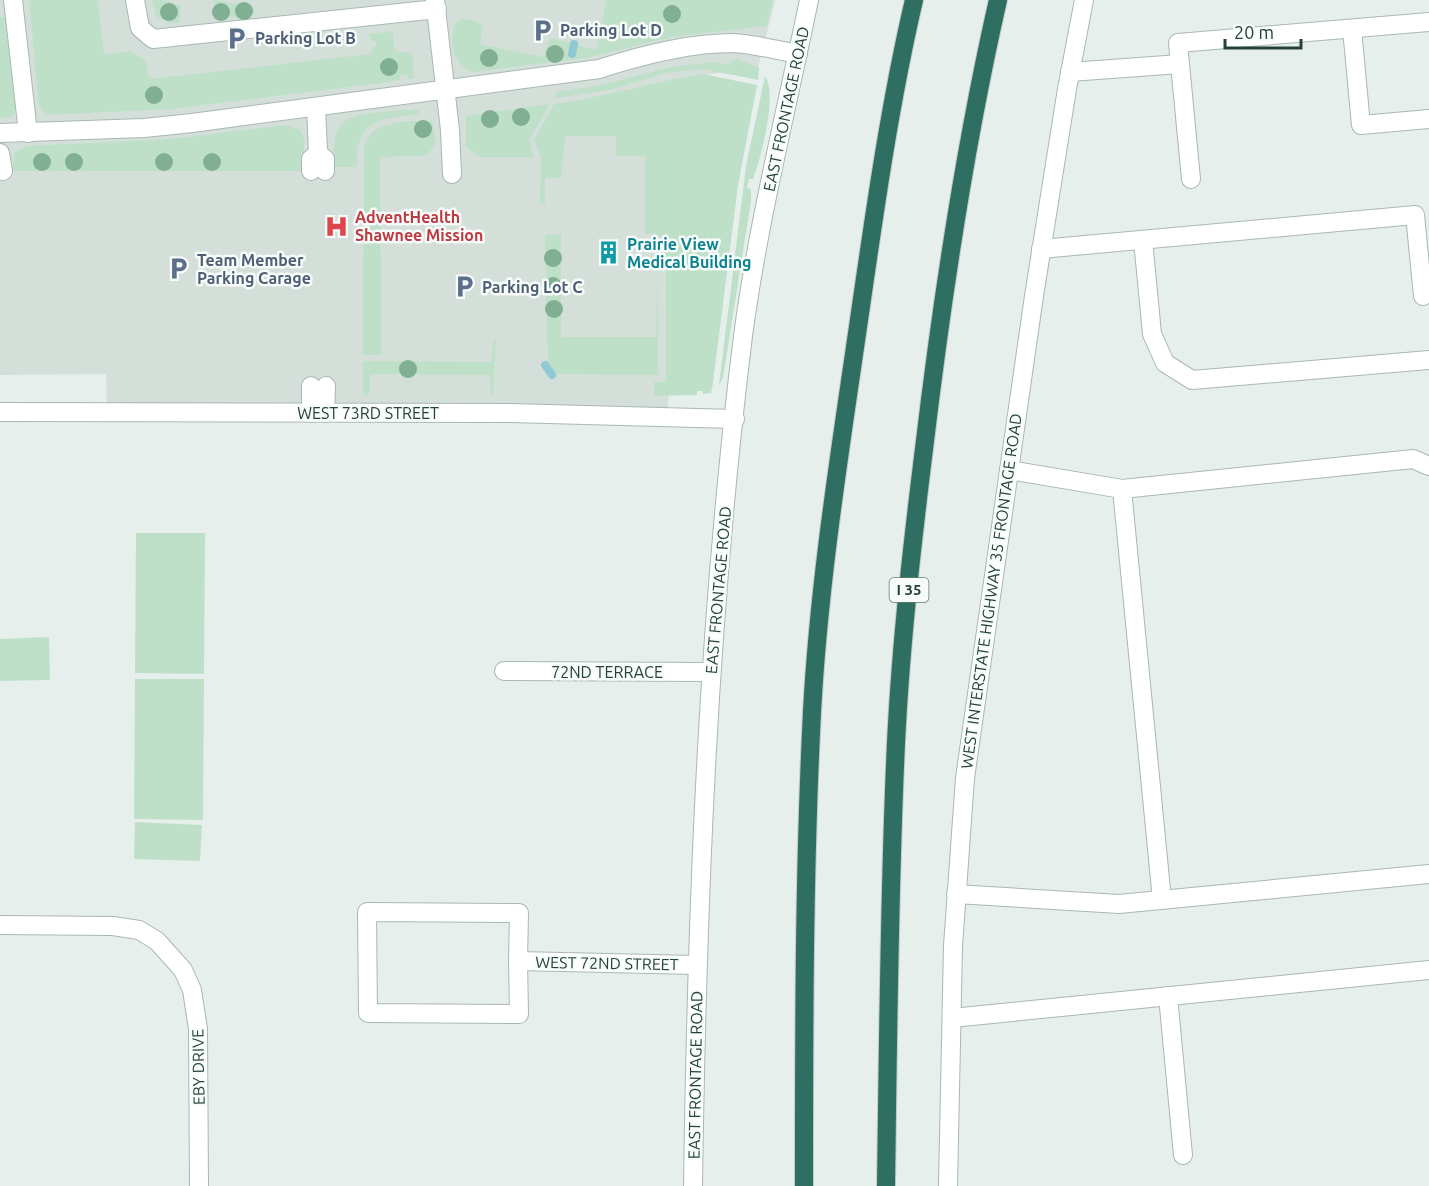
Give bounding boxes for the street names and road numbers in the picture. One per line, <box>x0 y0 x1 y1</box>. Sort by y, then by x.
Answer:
street label: EAST FRONTAGE ROAD <box>760 25 812 193</box>
street label: WEST 73RD STREET <box>297 404 439 422</box>
street label: WEST INTERSTATE HIGHWAY 35 FRONTAGE ROAD <box>957 412 1025 770</box>
street label: EAST FRONTAGE ROAD <box>702 505 734 675</box>
road number: I 35 <box>890 578 928 602</box>
street label: 72ND TERRACE <box>551 663 663 681</box>
street label: WEST 72ND STREET <box>535 953 679 973</box>
street label: EAST FRONTAGE ROAD <box>685 991 705 1159</box>
street label: EBY DRIVE <box>188 1029 208 1105</box>

